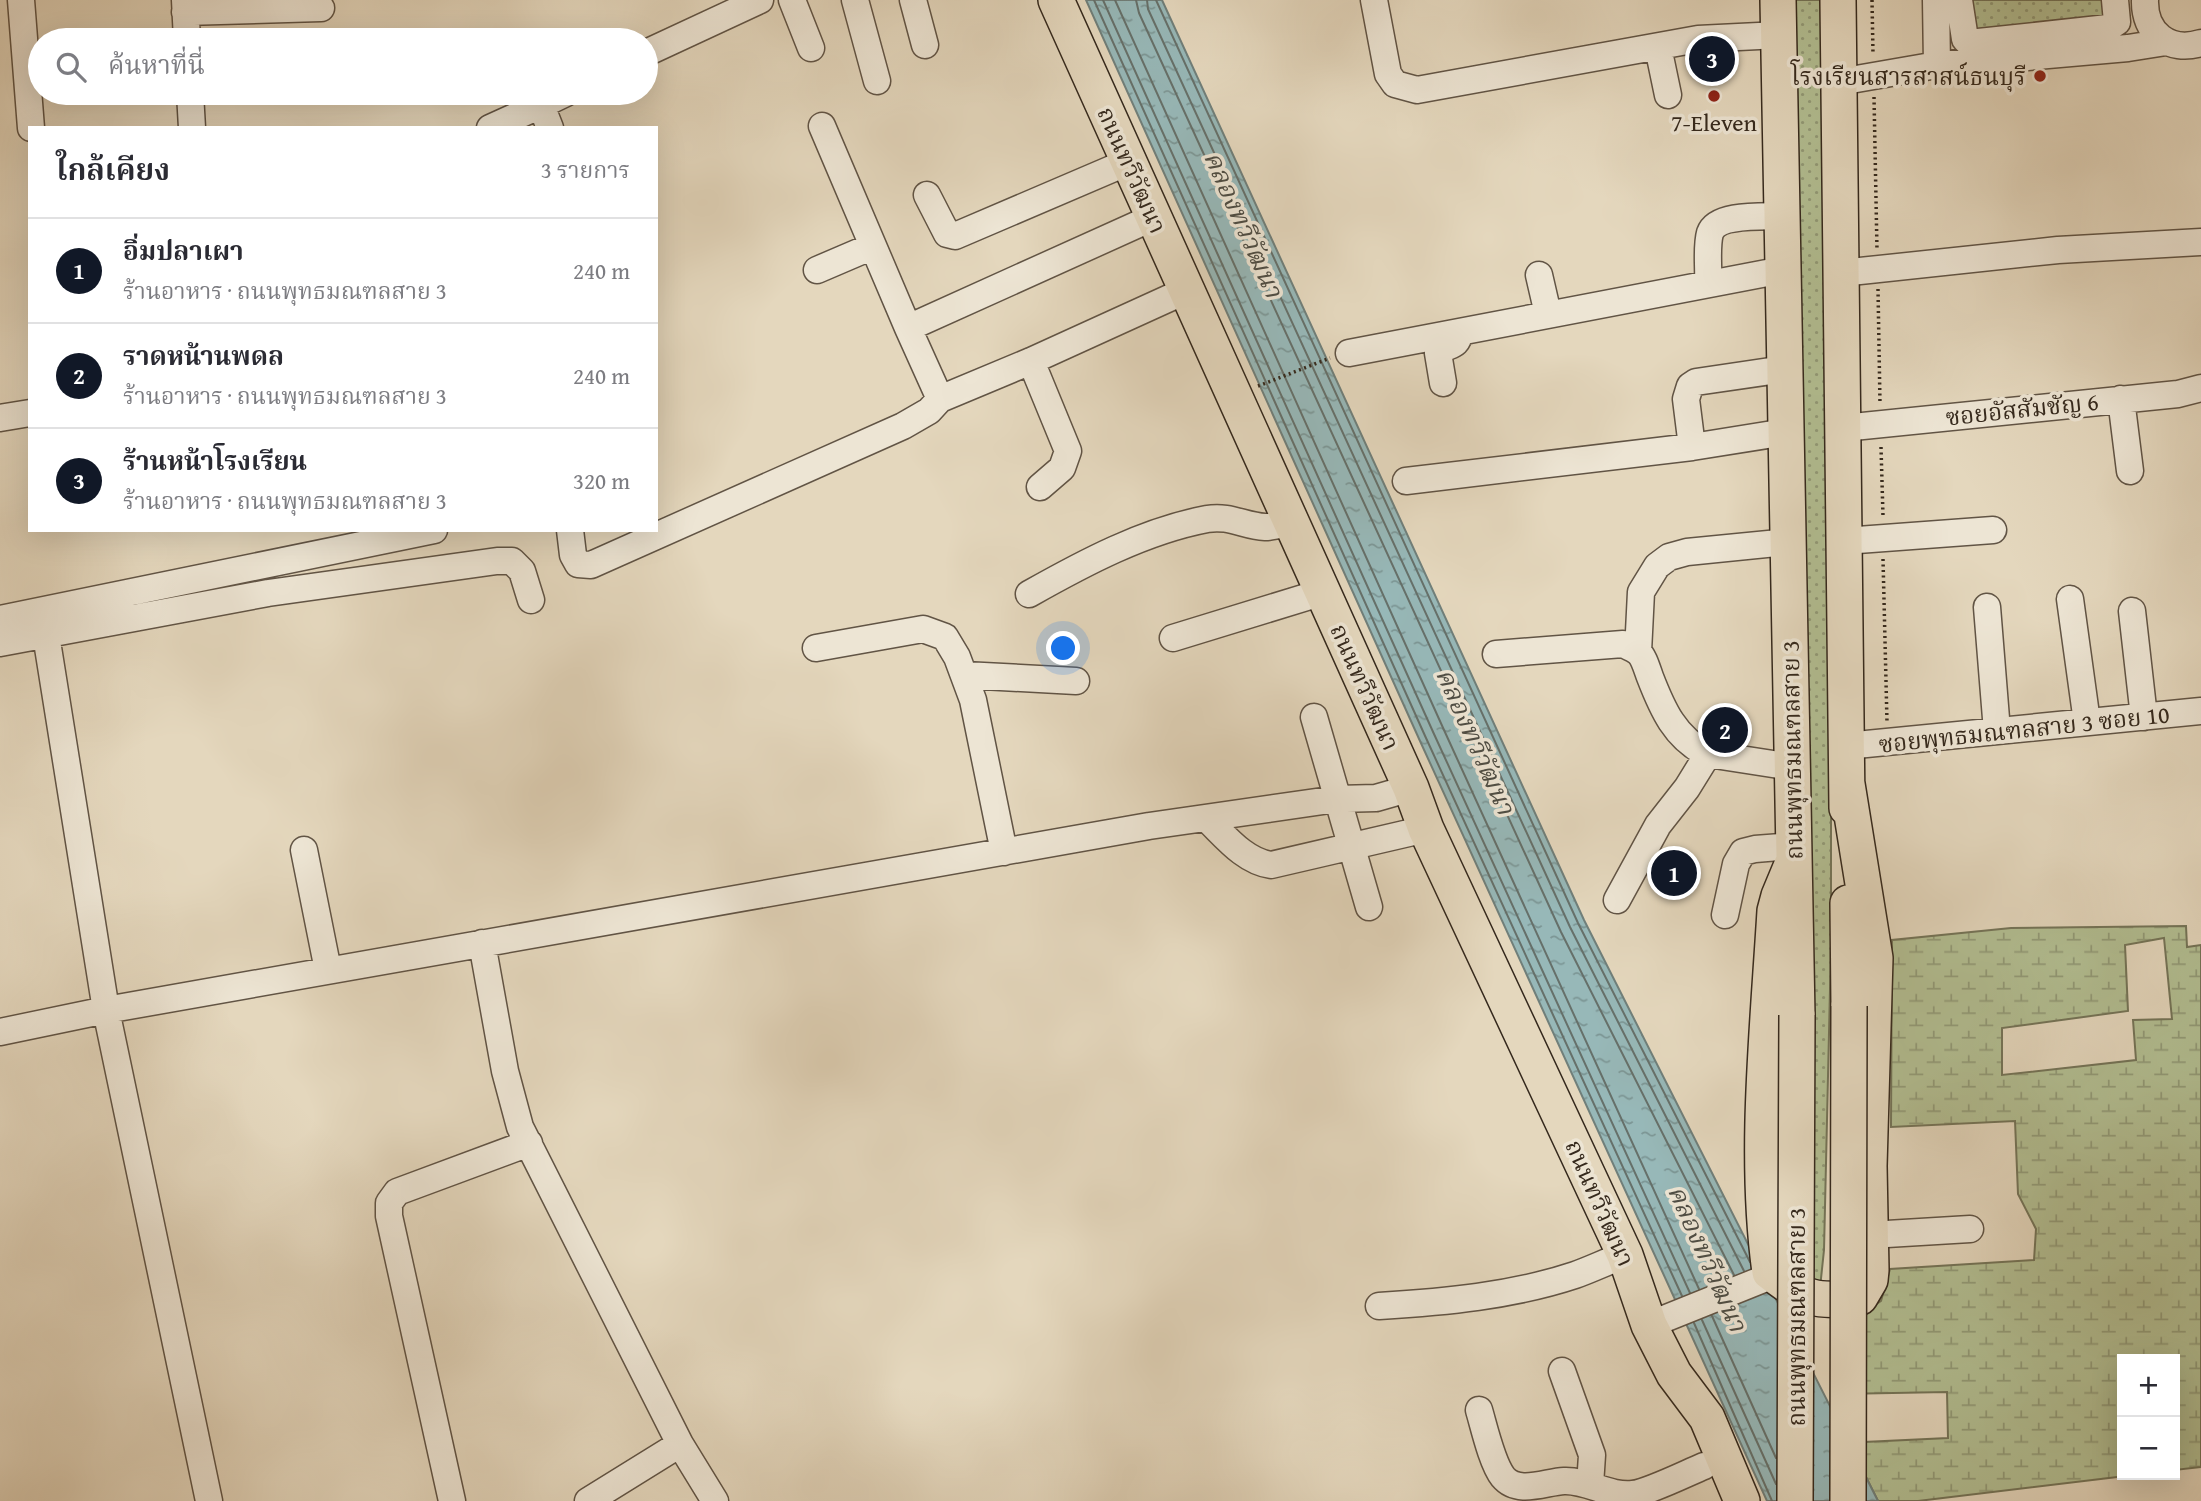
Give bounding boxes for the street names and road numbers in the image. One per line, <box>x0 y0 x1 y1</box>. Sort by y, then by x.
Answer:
street label: ถนนทวีวัฒนา <box>1088 101 1176 239</box>
street label: ซอยอัสสัมชัญ 6 <box>1944 384 2100 434</box>
street label: ถนนทวีวัฒนา <box>1321 618 1409 756</box>
street label: ถนนพุทธมณฑลสาย 3 <box>1773 640 1811 860</box>
street label: ซอยพุทธมณฑลสาย 3 ซอย 10 <box>1877 696 2171 762</box>
street label: ถนนทวีวัฒนา <box>1556 1134 1644 1272</box>
street label: ถนนพุทธมณฑลสาย 3 <box>1779 1207 1814 1427</box>

